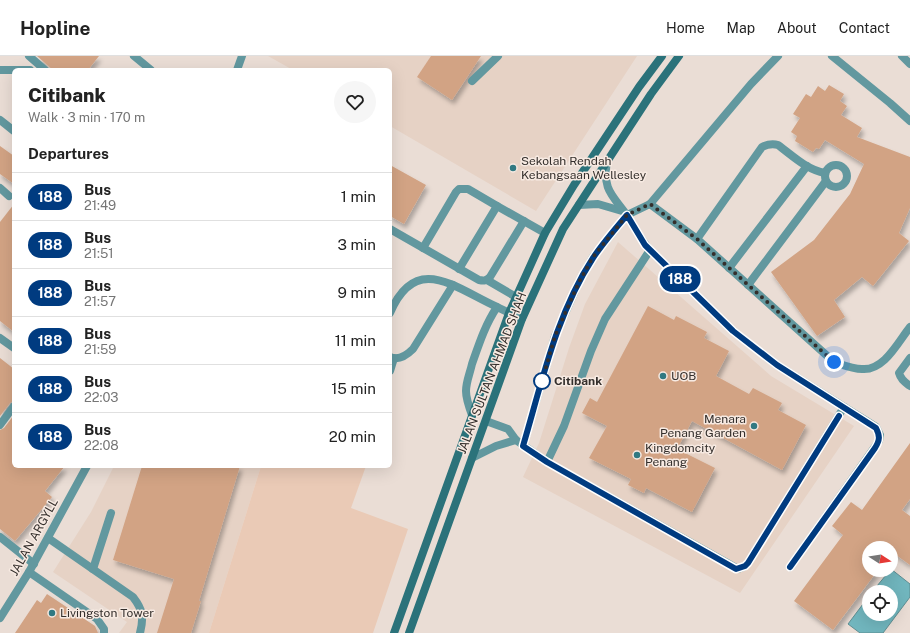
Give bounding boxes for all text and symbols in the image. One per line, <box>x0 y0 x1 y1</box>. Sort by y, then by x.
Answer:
text: Hopline <box>20 17 90 39</box>
text: Home <box>666 20 705 36</box>
text: Map <box>727 20 755 36</box>
text: About <box>777 20 817 36</box>
text: Contact <box>839 20 890 36</box>
button: heart <box>334 81 376 123</box>
text: Citibank <box>28 84 106 106</box>
text: Walk · 3 min · 170 m <box>28 110 145 125</box>
text: Departures <box>28 145 109 162</box>
place label: Sekolah Rendah Kebangsaan Wellesley <box>521 154 647 182</box>
marker: Sekolah Rendah Kebangsaan Wellesley <box>508 163 518 173</box>
text: Bus <box>84 181 111 198</box>
text: 1 min <box>341 188 376 205</box>
text: 188 <box>38 189 62 205</box>
text: 21:49 <box>84 198 116 213</box>
text: Bus <box>84 229 111 246</box>
text: 3 min <box>337 236 376 253</box>
text: 188 <box>38 237 62 253</box>
text: 21:51 <box>84 246 114 261</box>
line badge: 188 <box>657 266 703 292</box>
text: 188 <box>668 271 692 287</box>
text: Bus <box>84 277 111 294</box>
text: 9 min <box>338 284 376 301</box>
text: 188 <box>38 285 62 301</box>
street label: JALAN SULTAN AHMAD SHAH <box>455 290 529 456</box>
text: 21:57 <box>84 294 116 309</box>
text: Bus <box>84 325 111 342</box>
text: 11 min <box>335 332 376 349</box>
text: 188 <box>38 333 62 349</box>
text: 21:59 <box>84 342 116 357</box>
your location <box>824 352 844 372</box>
place label: UOB <box>671 369 696 383</box>
marker: UOB <box>658 371 668 381</box>
marker: Citibank <box>533 372 551 390</box>
text: Bus <box>84 373 111 390</box>
place label: Citibank <box>554 374 602 388</box>
text: 15 min <box>331 380 376 397</box>
text: 188 <box>38 381 62 397</box>
text: 22:03 <box>84 390 119 405</box>
place label: Menara Penang Garden <box>660 412 746 440</box>
text: Bus <box>84 421 111 438</box>
marker: Menara Penang Garden <box>749 421 759 431</box>
text: 20 min <box>329 428 376 445</box>
text: 188 <box>38 429 62 445</box>
text: 22:08 <box>84 438 119 453</box>
place label: Kingdomcity Penang <box>645 441 716 469</box>
marker: Kingdomcity Penang <box>632 450 642 460</box>
street label: JALAN ARGYLL <box>7 496 61 578</box>
north arrow <box>862 541 898 577</box>
map controls <box>862 541 898 621</box>
button: locate <box>862 585 898 621</box>
place label: Livingston Tower <box>60 606 154 620</box>
marker: Livingston Tower <box>47 608 57 618</box>

